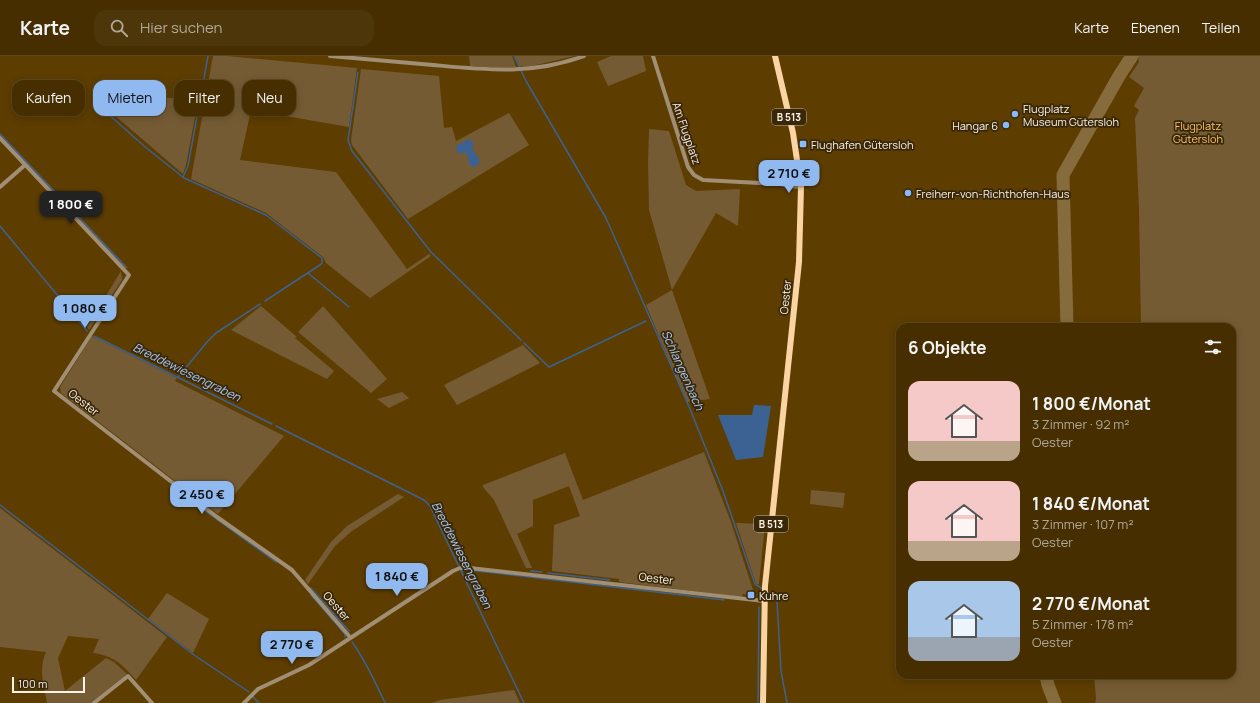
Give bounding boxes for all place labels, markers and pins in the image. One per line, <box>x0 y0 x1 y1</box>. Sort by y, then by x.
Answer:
place label: Flugplatz Museum Gütersloh <box>1023 101 1119 129</box>
marker: Flugplatz Museum Gütersloh <box>1010 109 1020 119</box>
place label: Hangar 6 <box>952 118 998 133</box>
marker: Hangar 6 <box>1001 120 1011 130</box>
place label: Flughafen Gütersloh <box>811 137 914 152</box>
marker: Flughafen Gütersloh <box>798 139 808 149</box>
pin: 2 710 € <box>752 160 826 194</box>
place label: Freiherr-von-Richthofen-Haus <box>916 186 1070 201</box>
marker: Freiherr-von-Richthofen-Haus <box>903 188 913 198</box>
pin: 1 800 € <box>34 191 108 225</box>
pin: 1 080 € <box>48 295 122 329</box>
pin: 2 450 € <box>165 481 239 515</box>
pin: 1 840 € <box>360 563 434 597</box>
place label: Kuhre <box>759 588 789 603</box>
marker: Kuhre <box>746 590 756 600</box>
pin: 2 770 € <box>255 631 329 665</box>

